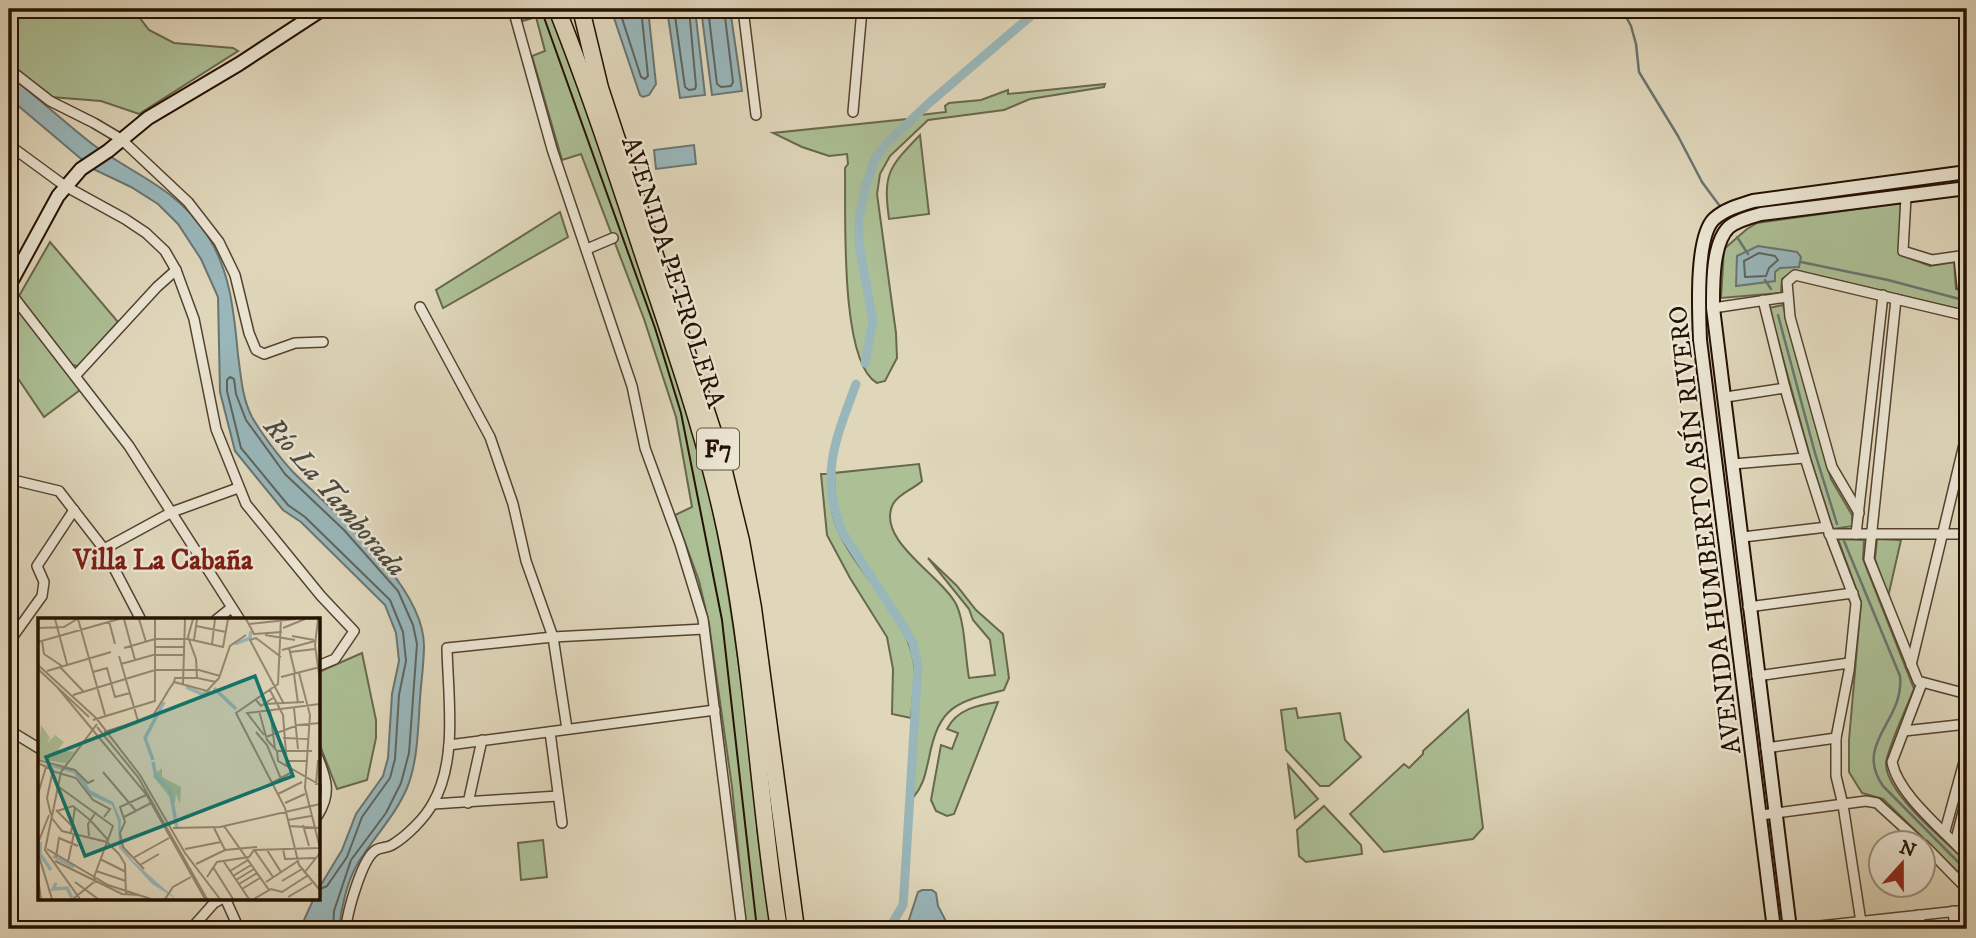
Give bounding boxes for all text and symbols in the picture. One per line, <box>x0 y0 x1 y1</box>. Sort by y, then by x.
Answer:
street label: AVENIDA PETROLERA <box>613 133 732 413</box>
street label: AVENIDA HUMBERTO ASÍN RIVERO <box>1661 304 1749 756</box>
water label: Río La Tamborada <box>255 409 414 584</box>
road number: F7 <box>697 428 739 470</box>
district label: Villa La Cabaña <box>72 543 254 578</box>
inset map <box>38 618 320 900</box>
north arrow <box>1868 830 1938 900</box>
text: N <box>1896 836 1919 863</box>

